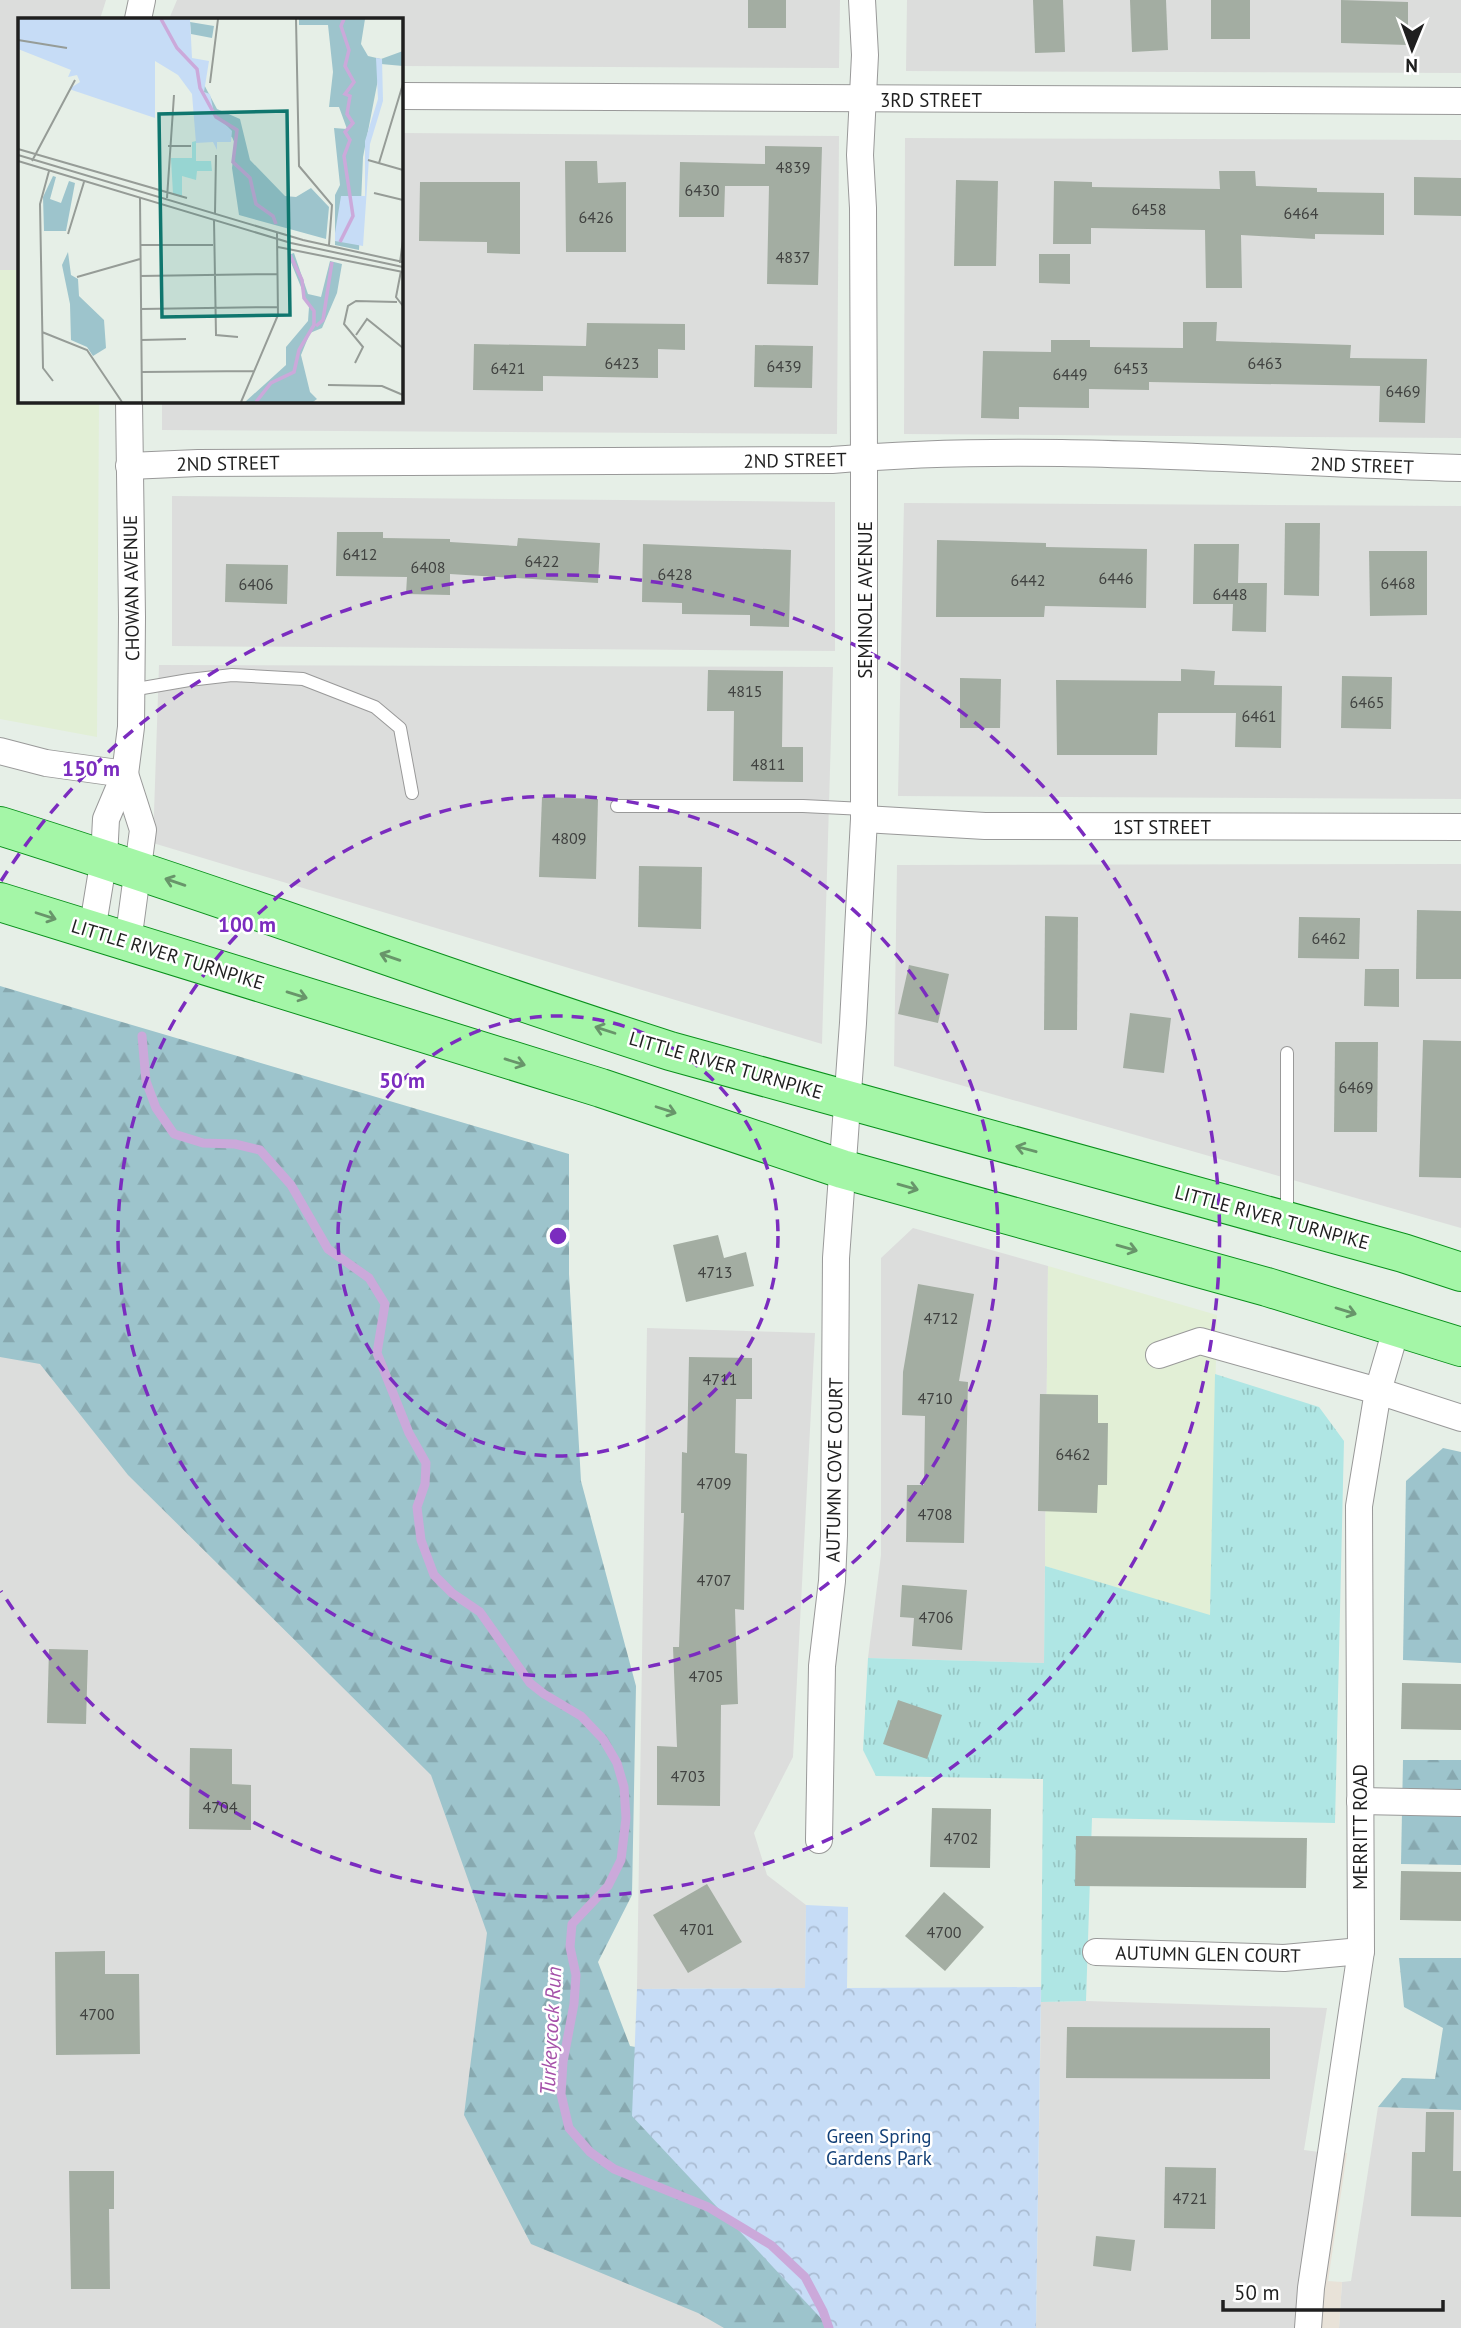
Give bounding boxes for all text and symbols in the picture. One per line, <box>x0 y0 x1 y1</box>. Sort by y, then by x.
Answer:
north arrow <box>1377 14 1447 84</box>
inset map <box>18 18 402 402</box>
text: N <box>1405 54 1418 78</box>
street label: 3RD STREET <box>880 88 982 112</box>
house number: 4839 <box>776 157 810 177</box>
house number: 6430 <box>685 180 720 200</box>
house number: 6458 <box>1132 199 1166 219</box>
house number: 6464 <box>1284 203 1319 223</box>
house number: 6426 <box>579 207 613 227</box>
house number: 4837 <box>776 247 810 267</box>
house number: 6423 <box>605 353 639 373</box>
house number: 6463 <box>1248 353 1282 373</box>
house number: 6439 <box>767 356 801 376</box>
house number: 6421 <box>491 358 525 378</box>
house number: 6453 <box>1114 358 1148 378</box>
house number: 6449 <box>1053 364 1087 384</box>
house number: 6469 <box>1386 381 1420 401</box>
street label: 2ND STREET <box>743 447 847 473</box>
street label: 2ND STREET <box>176 450 280 476</box>
street label: 2ND STREET <box>1310 451 1415 479</box>
street label: CHOWAN AVENUE <box>118 515 144 661</box>
street label: SEMINOLE AVENUE <box>853 521 877 679</box>
house number: 6412 <box>343 544 377 564</box>
house number: 6422 <box>525 551 559 571</box>
house number: 6408 <box>411 557 445 577</box>
house number: 6428 <box>658 564 692 584</box>
house number: 6446 <box>1099 568 1133 588</box>
house number: 6442 <box>1011 570 1045 590</box>
house number: 6468 <box>1381 573 1415 593</box>
house number: 6406 <box>239 574 273 594</box>
house number: 6448 <box>1213 584 1247 604</box>
house number: 4815 <box>728 681 762 701</box>
house number: 6465 <box>1350 692 1384 712</box>
house number: 6461 <box>1242 706 1276 726</box>
house number: 4811 <box>751 754 785 774</box>
text: 150 m <box>62 755 120 782</box>
street label: 1ST STREET <box>1113 815 1212 839</box>
house number: 4809 <box>552 828 586 848</box>
one-way arrow <box>164 875 186 887</box>
one-way arrow <box>34 911 56 924</box>
text: 100 m <box>218 911 276 938</box>
street label: LITTLE RIVER TURNPIKE <box>69 913 267 995</box>
house number: 6462 <box>1312 928 1346 948</box>
one-way arrow <box>379 950 401 962</box>
one-way arrow <box>286 989 308 1002</box>
one-way arrow <box>594 1023 616 1036</box>
street label: LITTLE RIVER TURNPIKE <box>626 1026 826 1104</box>
one-way arrow <box>503 1056 525 1069</box>
text: 50 m <box>379 1067 425 1094</box>
house number: 6469 <box>1339 1077 1373 1097</box>
one-way arrow <box>655 1104 677 1117</box>
one-way arrow <box>1015 1142 1038 1155</box>
street label: LITTLE RIVER TURNPIKE <box>1172 1179 1372 1255</box>
one-way arrow <box>896 1181 919 1194</box>
centre of rings <box>546 1224 570 1248</box>
one-way arrow <box>1116 1242 1138 1255</box>
house number: 4713 <box>698 1262 732 1282</box>
one-way arrow <box>1335 1305 1357 1318</box>
house number: 4712 <box>924 1308 958 1328</box>
house number: 4711 <box>703 1369 737 1389</box>
street label: AUTUMN COVE COURT <box>820 1377 848 1563</box>
house number: 4710 <box>918 1388 953 1408</box>
house number: 6462 <box>1056 1444 1090 1464</box>
house number: 4709 <box>697 1473 731 1493</box>
house number: 4708 <box>918 1504 952 1524</box>
house number: 4707 <box>697 1570 731 1590</box>
house number: 4706 <box>919 1607 953 1627</box>
house number: 4705 <box>689 1666 723 1686</box>
street label: MERRITT ROAD <box>1348 1764 1372 1890</box>
house number: 4703 <box>671 1766 705 1786</box>
house number: 4704 <box>203 1797 238 1817</box>
house number: 4702 <box>944 1828 978 1848</box>
house number: 4701 <box>680 1919 714 1939</box>
house number: 4700 <box>927 1922 962 1942</box>
street label: AUTUMN GLEN COURT <box>1115 1940 1301 1968</box>
water label: Turkeycock Run <box>534 1966 567 2096</box>
house number: 4700 <box>80 2004 115 2024</box>
park label: Green Spring Gardens Park <box>826 2124 932 2170</box>
house number: 4721 <box>1173 2188 1207 2208</box>
scale bar <box>1223 2268 1444 2312</box>
text: 50 m <box>1234 2279 1280 2306</box>

